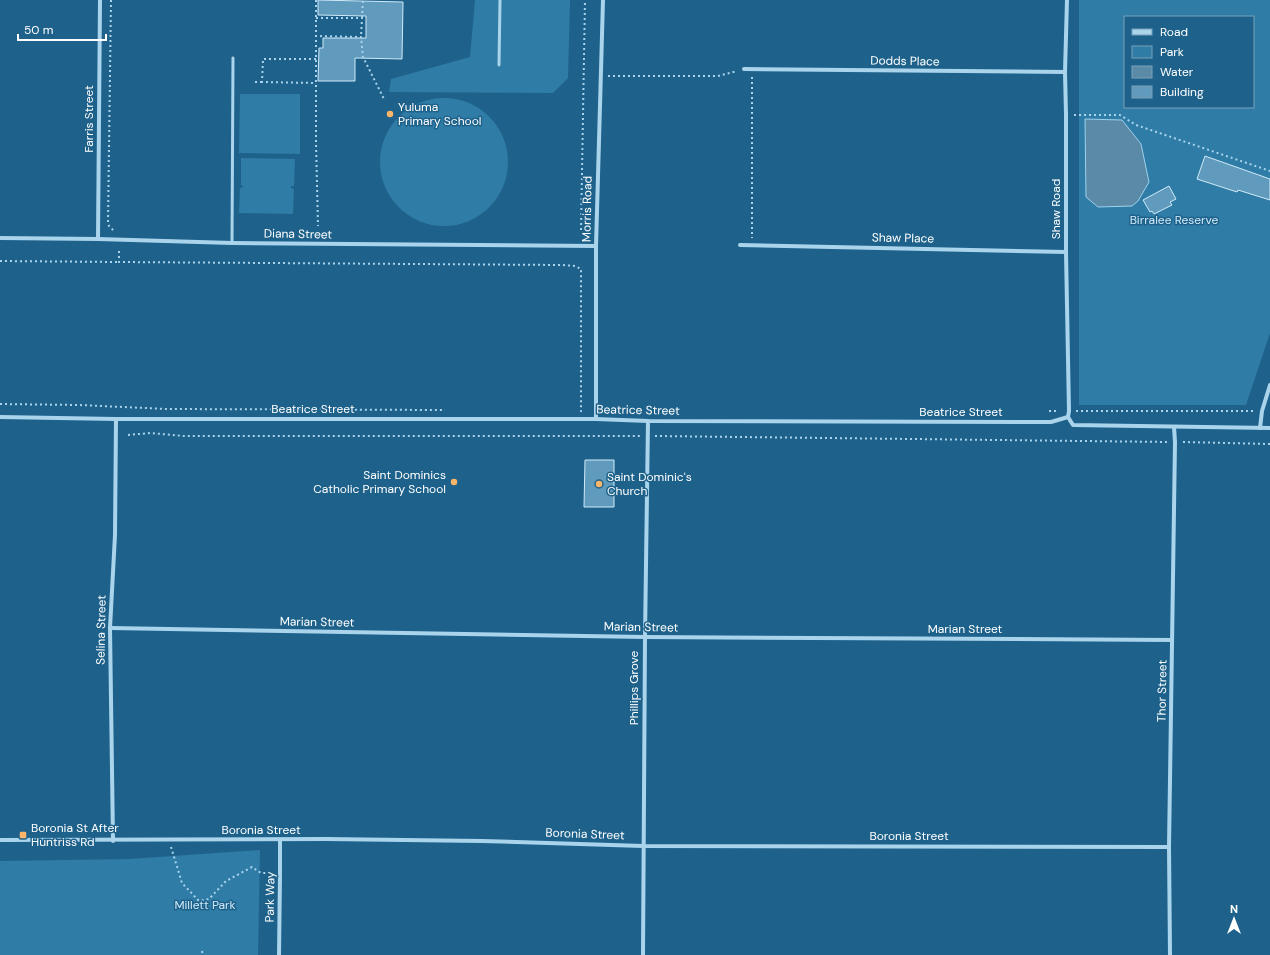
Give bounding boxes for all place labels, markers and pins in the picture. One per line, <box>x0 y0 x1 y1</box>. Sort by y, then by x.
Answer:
place label: Yuluma Primary School <box>398 99 481 129</box>
marker: Yuluma Primary School <box>385 109 395 119</box>
place label: Saint Dominics Catholic Primary School <box>313 467 446 497</box>
place label: Saint Dominic's Church <box>607 469 692 499</box>
marker: Saint Dominics Catholic Primary School <box>449 477 459 487</box>
marker: Saint Dominic's Church <box>594 479 604 489</box>
place label: Boronia St After Huntriss Rd <box>31 820 119 850</box>
marker: Boronia St After Huntriss Rd <box>18 830 28 840</box>

